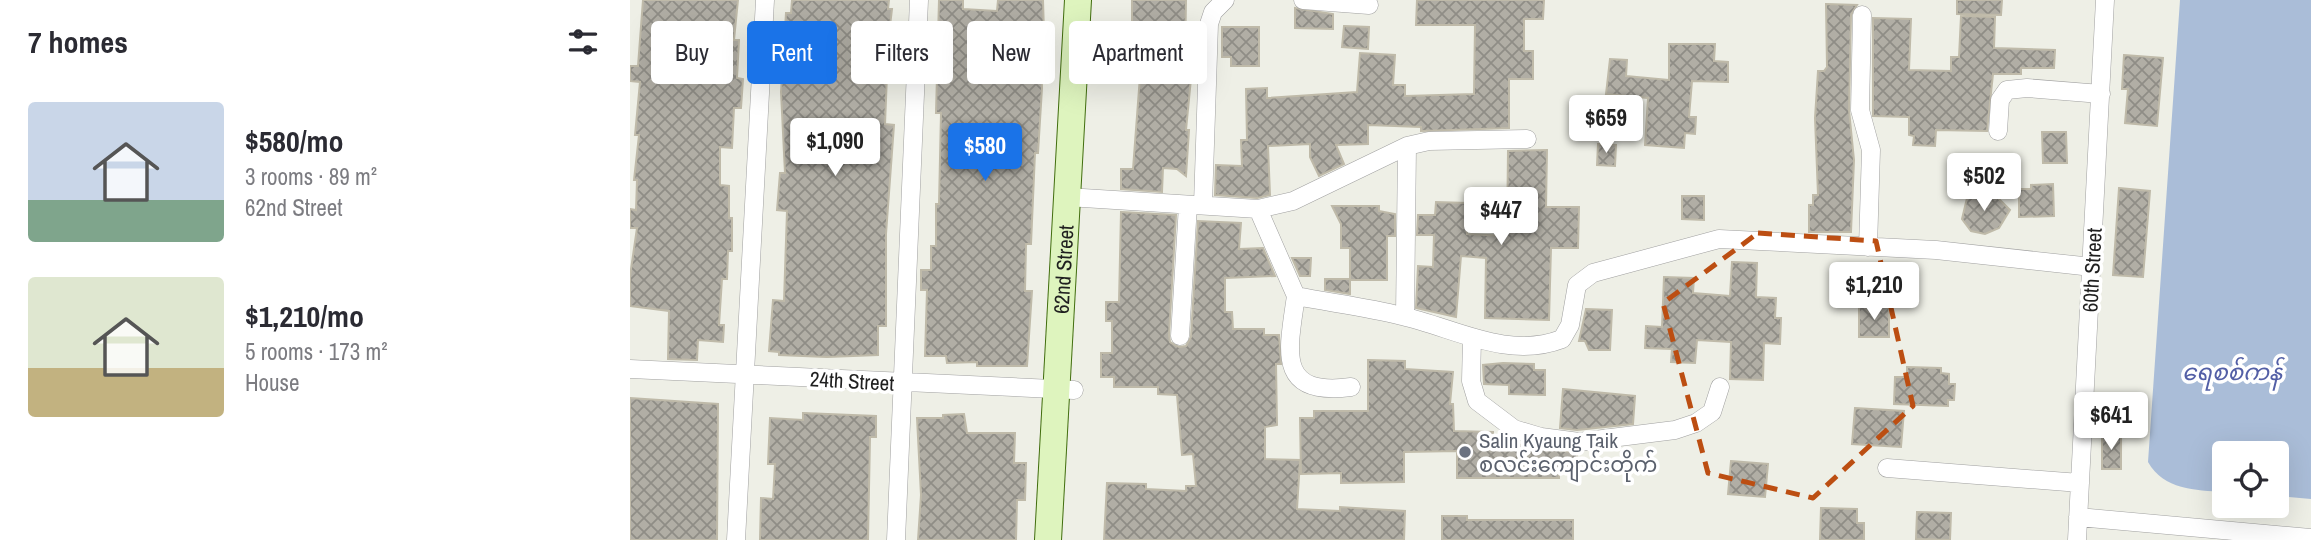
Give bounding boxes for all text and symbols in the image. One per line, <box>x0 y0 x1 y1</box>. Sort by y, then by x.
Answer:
chip: Buy <box>651 21 733 84</box>
chip: Rent <box>747 21 837 84</box>
chip: Filters <box>851 21 953 84</box>
chip: New <box>967 21 1055 84</box>
chip: Apartment <box>1069 21 1207 84</box>
text: 7 homes <box>28 22 128 62</box>
icon: filters <box>564 23 602 61</box>
pin: $659 <box>1565 96 1647 155</box>
text: $659 <box>1585 102 1627 133</box>
pin: $1,090 <box>778 118 892 178</box>
text: $580/mo <box>245 121 343 161</box>
pin: $580 <box>944 124 1026 183</box>
text: $1,090 <box>806 125 864 156</box>
icon: home <box>84 130 168 214</box>
text: $580 <box>964 130 1006 161</box>
pin: $502 <box>1943 154 2025 213</box>
text: $502 <box>1963 160 2005 191</box>
text: 3 rooms · 89 m² <box>245 161 377 192</box>
pin: $447 <box>1460 188 1542 247</box>
text: 62nd Street <box>245 192 343 223</box>
text: $447 <box>1480 194 1522 225</box>
street label: 62nd Street <box>1046 224 1080 315</box>
street label: 60th Street <box>2075 227 2109 313</box>
pin: $1,210 <box>1817 262 1931 322</box>
text: $1,210 <box>1845 269 1903 300</box>
text: $1,210/mo <box>245 296 364 336</box>
icon: home <box>84 305 168 389</box>
text: 5 rooms · 173 m² <box>245 336 388 367</box>
water label: ရေစစ်ကန် <box>2182 356 2285 391</box>
street label: 24th Street <box>809 364 895 398</box>
text: House <box>245 367 300 398</box>
pin: $641 <box>2070 392 2152 452</box>
text: $641 <box>2090 399 2132 430</box>
place label: Salin Kyaung Taik စလင်းကျောင်းတိုက် <box>1479 426 1657 483</box>
map controls <box>2212 441 2289 518</box>
button: locate <box>2212 441 2289 518</box>
marker: Salin Kyaung Taik စလင်းကျောင်းတိုက် <box>1457 444 1473 460</box>

